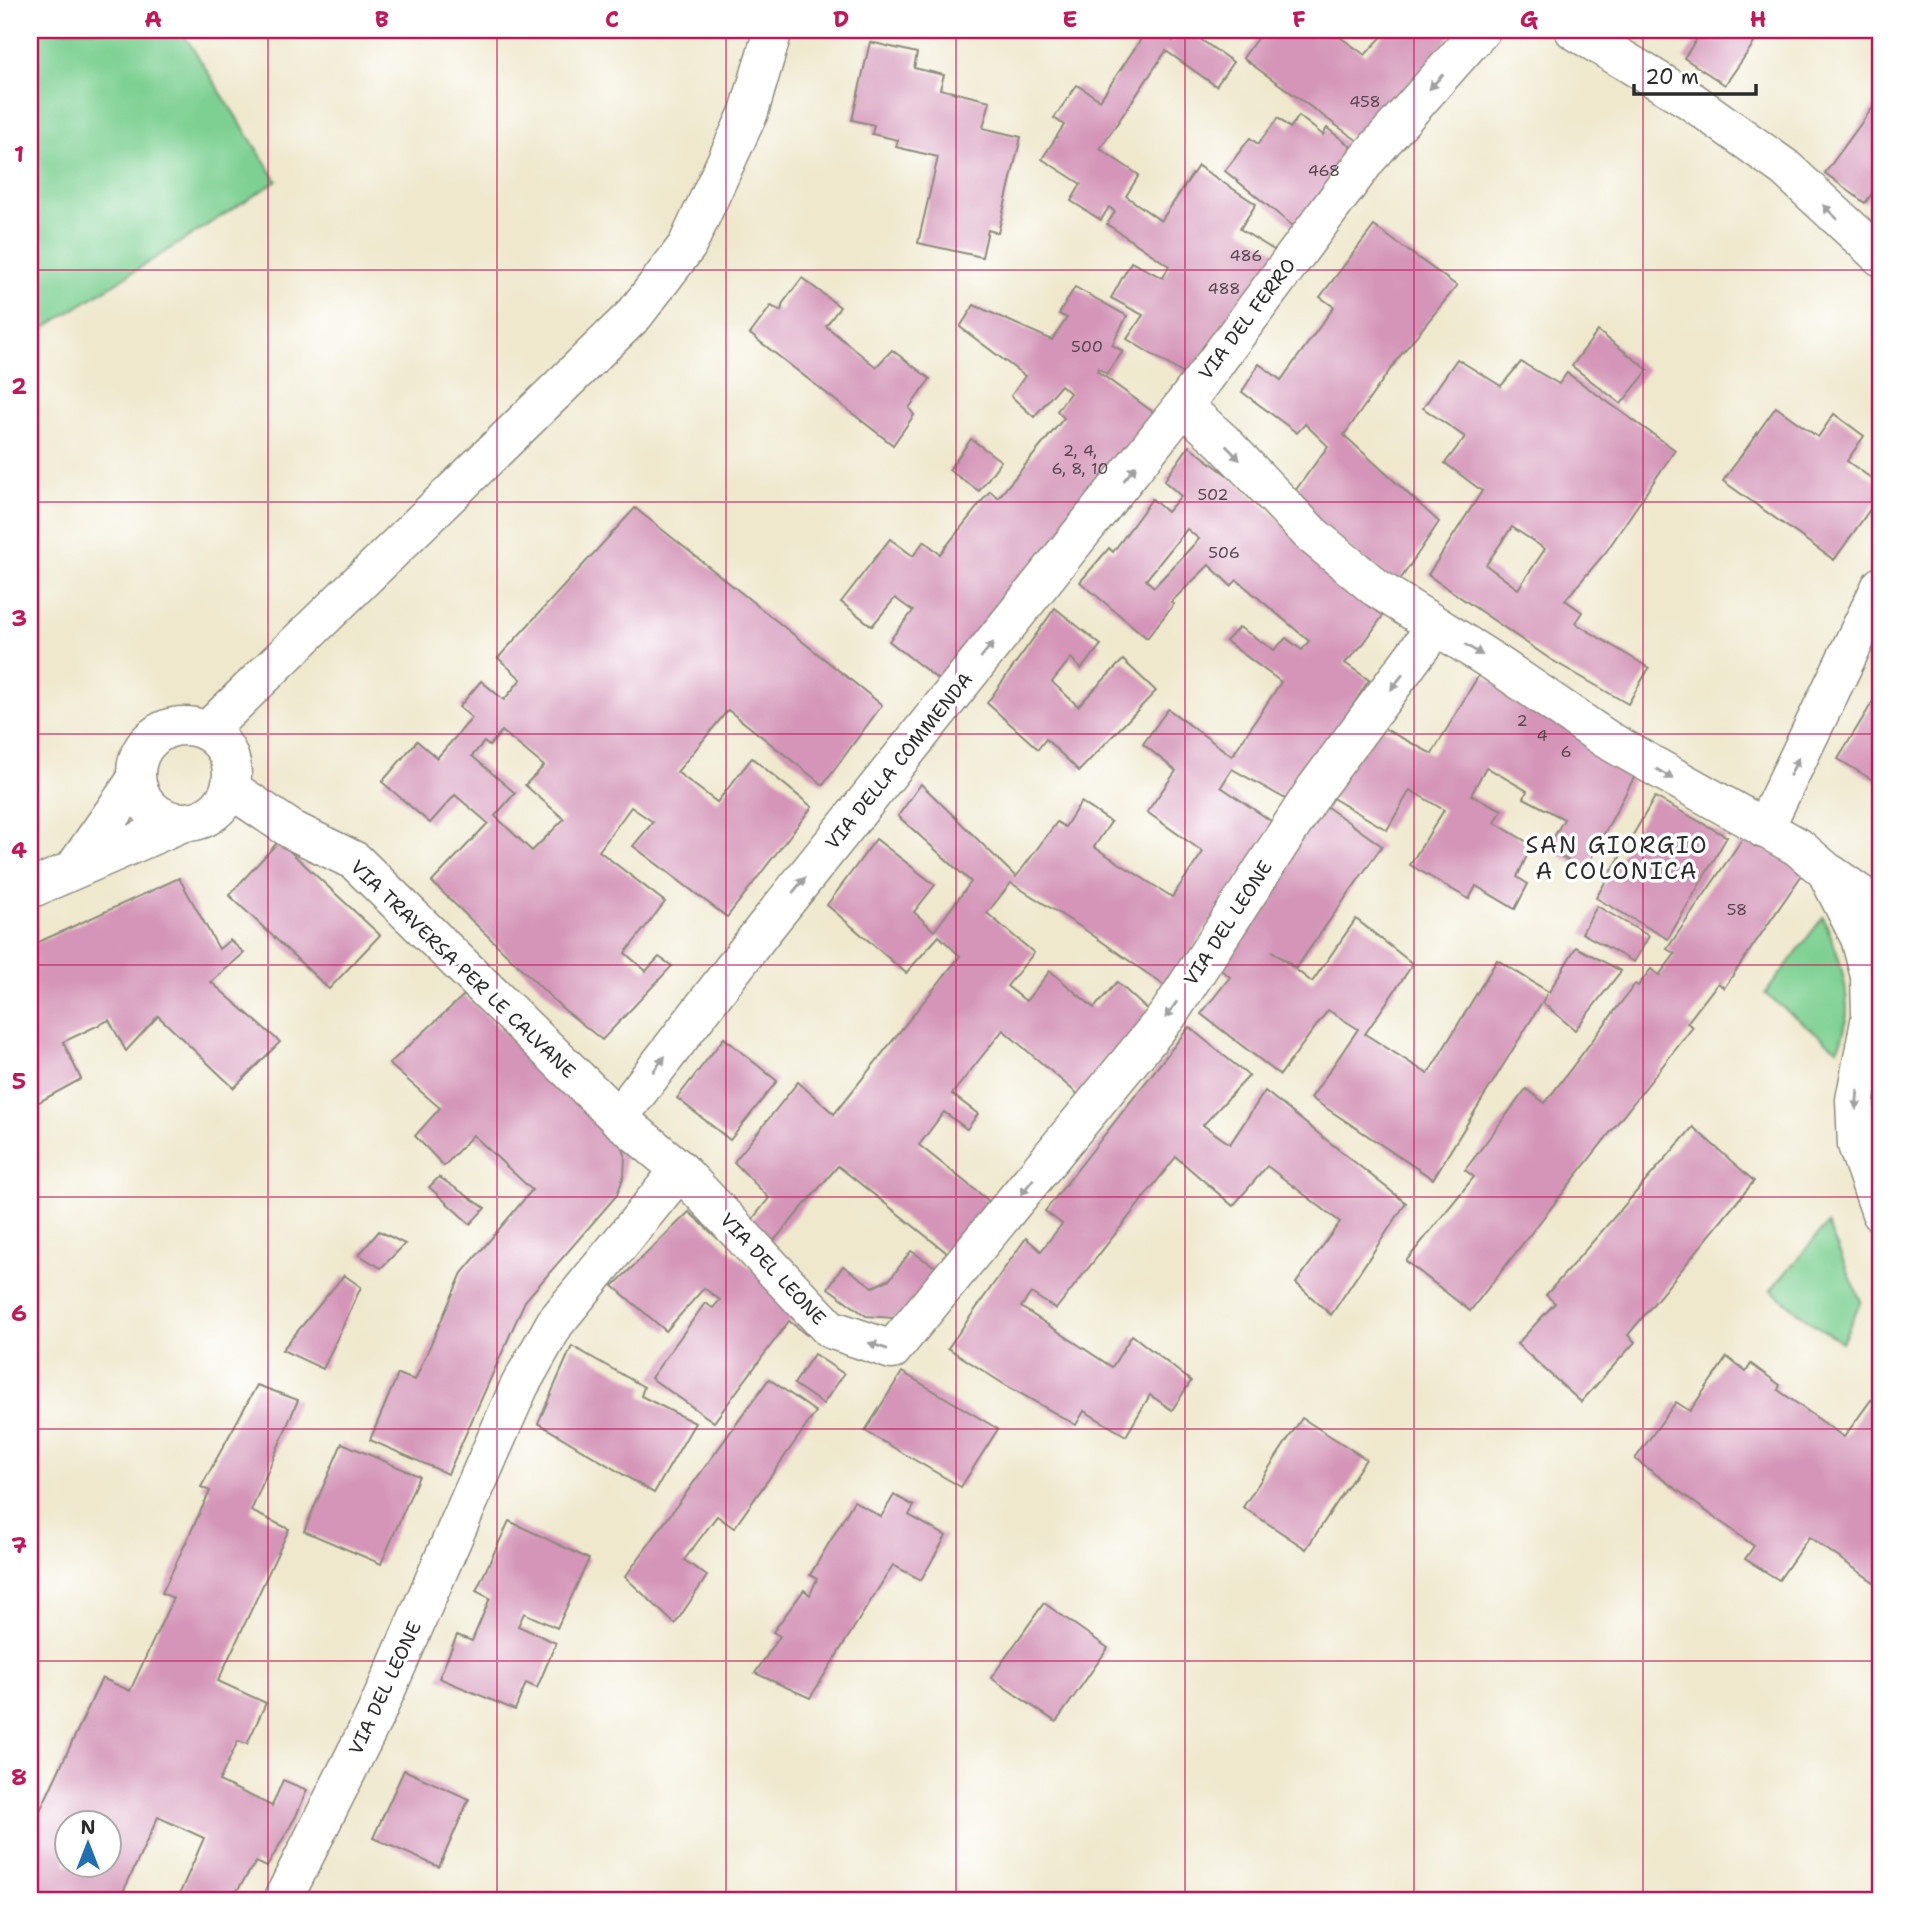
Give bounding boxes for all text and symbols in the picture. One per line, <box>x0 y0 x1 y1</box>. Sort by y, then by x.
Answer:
text: A <box>144 4 162 34</box>
text: B <box>375 4 389 34</box>
text: C <box>605 4 619 34</box>
text: D <box>833 4 849 34</box>
text: E <box>1062 4 1078 34</box>
text: F <box>1292 4 1306 34</box>
text: G <box>1520 4 1539 34</box>
text: H <box>1750 4 1766 34</box>
scale bar <box>1634 52 1757 96</box>
text: 20 m <box>1645 63 1699 91</box>
one-way arrow <box>1429 73 1445 90</box>
house number: 458 <box>1349 91 1381 112</box>
text: 1 <box>14 139 24 169</box>
house number: 468 <box>1308 160 1340 181</box>
one-way arrow <box>1822 204 1839 221</box>
house number: 486 <box>1230 245 1262 266</box>
street label: VIA DEL FERRO <box>1193 253 1301 385</box>
house number: 488 <box>1208 278 1240 299</box>
house number: 500 <box>1071 336 1103 357</box>
text: 2 <box>11 371 27 401</box>
house number: 2, 4, 6, 8, 10 <box>1051 440 1109 479</box>
one-way arrow <box>1224 444 1241 461</box>
one-way arrow <box>1122 464 1137 482</box>
house number: 502 <box>1197 484 1229 505</box>
house number: 506 <box>1208 542 1240 563</box>
text: 3 <box>11 603 27 633</box>
one-way arrow <box>980 641 994 659</box>
one-way arrow <box>1465 644 1484 657</box>
street label: VIA DELLA COMMENDA <box>820 667 978 855</box>
one-way arrow <box>1390 673 1404 691</box>
house number: 2 <box>1516 710 1528 731</box>
house number: 4 <box>1536 725 1548 746</box>
house number: 6 <box>1560 741 1572 762</box>
one-way arrow <box>1788 757 1800 777</box>
one-way arrow <box>1656 768 1675 780</box>
district label: SAN GIORGIO A COLONICA <box>1526 830 1708 886</box>
text: 4 <box>11 835 27 865</box>
street label: VIA TRAVERSA PER LE CALVANE <box>345 855 581 1084</box>
street label: VIA DEL LEONE <box>1178 856 1278 990</box>
one-way arrow <box>792 876 807 894</box>
house number: 58 <box>1727 899 1747 920</box>
one-way arrow <box>1164 1001 1178 1019</box>
one-way arrow <box>652 1056 667 1074</box>
text: 5 <box>12 1066 26 1096</box>
one-way arrow <box>1851 1089 1862 1111</box>
one-way arrow <box>1020 1178 1035 1195</box>
street label: VIA DEL LEONE <box>715 1208 831 1330</box>
text: 6 <box>11 1298 27 1328</box>
one-way arrow <box>867 1340 888 1351</box>
text: 7 <box>11 1530 27 1560</box>
street label: VIA DEL LEONE <box>343 1617 427 1759</box>
text: 8 <box>11 1762 27 1792</box>
north arrow <box>52 1808 122 1878</box>
text: N <box>80 1815 96 1840</box>

